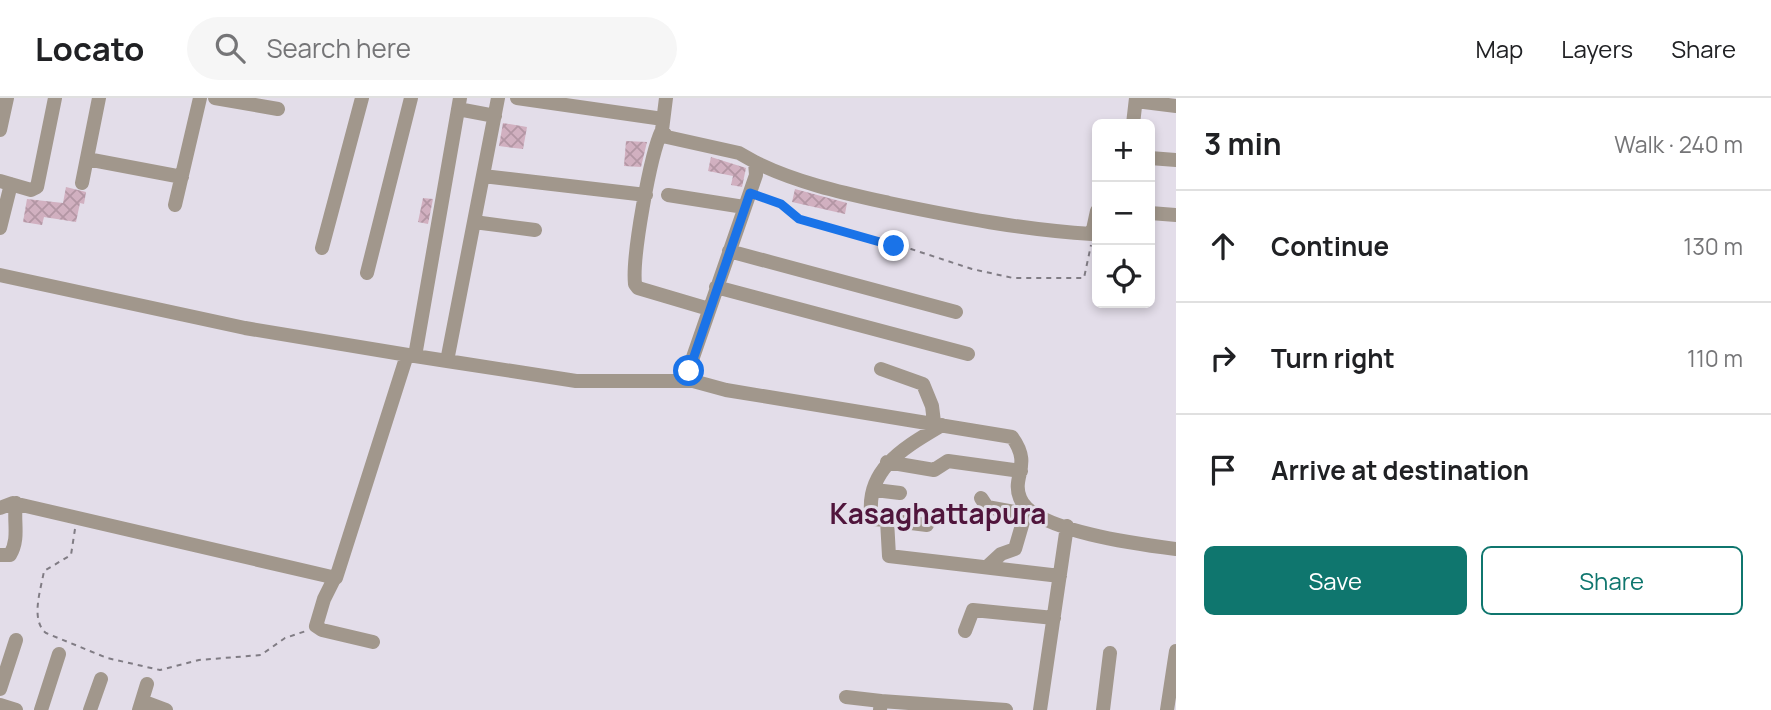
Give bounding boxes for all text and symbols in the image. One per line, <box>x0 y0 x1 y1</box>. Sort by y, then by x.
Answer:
search box <box>187 17 677 80</box>
text: Locato <box>35 26 145 71</box>
icon: search <box>211 29 249 67</box>
text: Search here <box>267 30 411 66</box>
text: Map <box>1476 32 1523 65</box>
text: Layers <box>1561 32 1633 65</box>
text: Share <box>1671 32 1736 65</box>
map controls <box>1092 119 1155 308</box>
button: + <box>1092 119 1155 182</box>
text: 3 min <box>1204 123 1282 164</box>
text: Walk · 240 m <box>1614 128 1743 160</box>
button: − <box>1092 182 1155 245</box>
icon: ahead <box>1204 227 1242 265</box>
text: Continue <box>1271 228 1389 264</box>
route end <box>878 230 909 261</box>
text: 130 m <box>1683 230 1743 262</box>
button: locate <box>1092 245 1155 308</box>
icon: right <box>1204 339 1242 377</box>
text: Turn right <box>1271 340 1395 376</box>
text: 110 m <box>1687 342 1743 374</box>
route start <box>673 355 704 386</box>
icon: arrive <box>1204 451 1242 489</box>
text: Arrive at destination <box>1271 452 1529 488</box>
district label: Kasaghattapura <box>830 494 1046 532</box>
button: Save <box>1204 546 1467 615</box>
button: Share <box>1481 546 1743 615</box>

